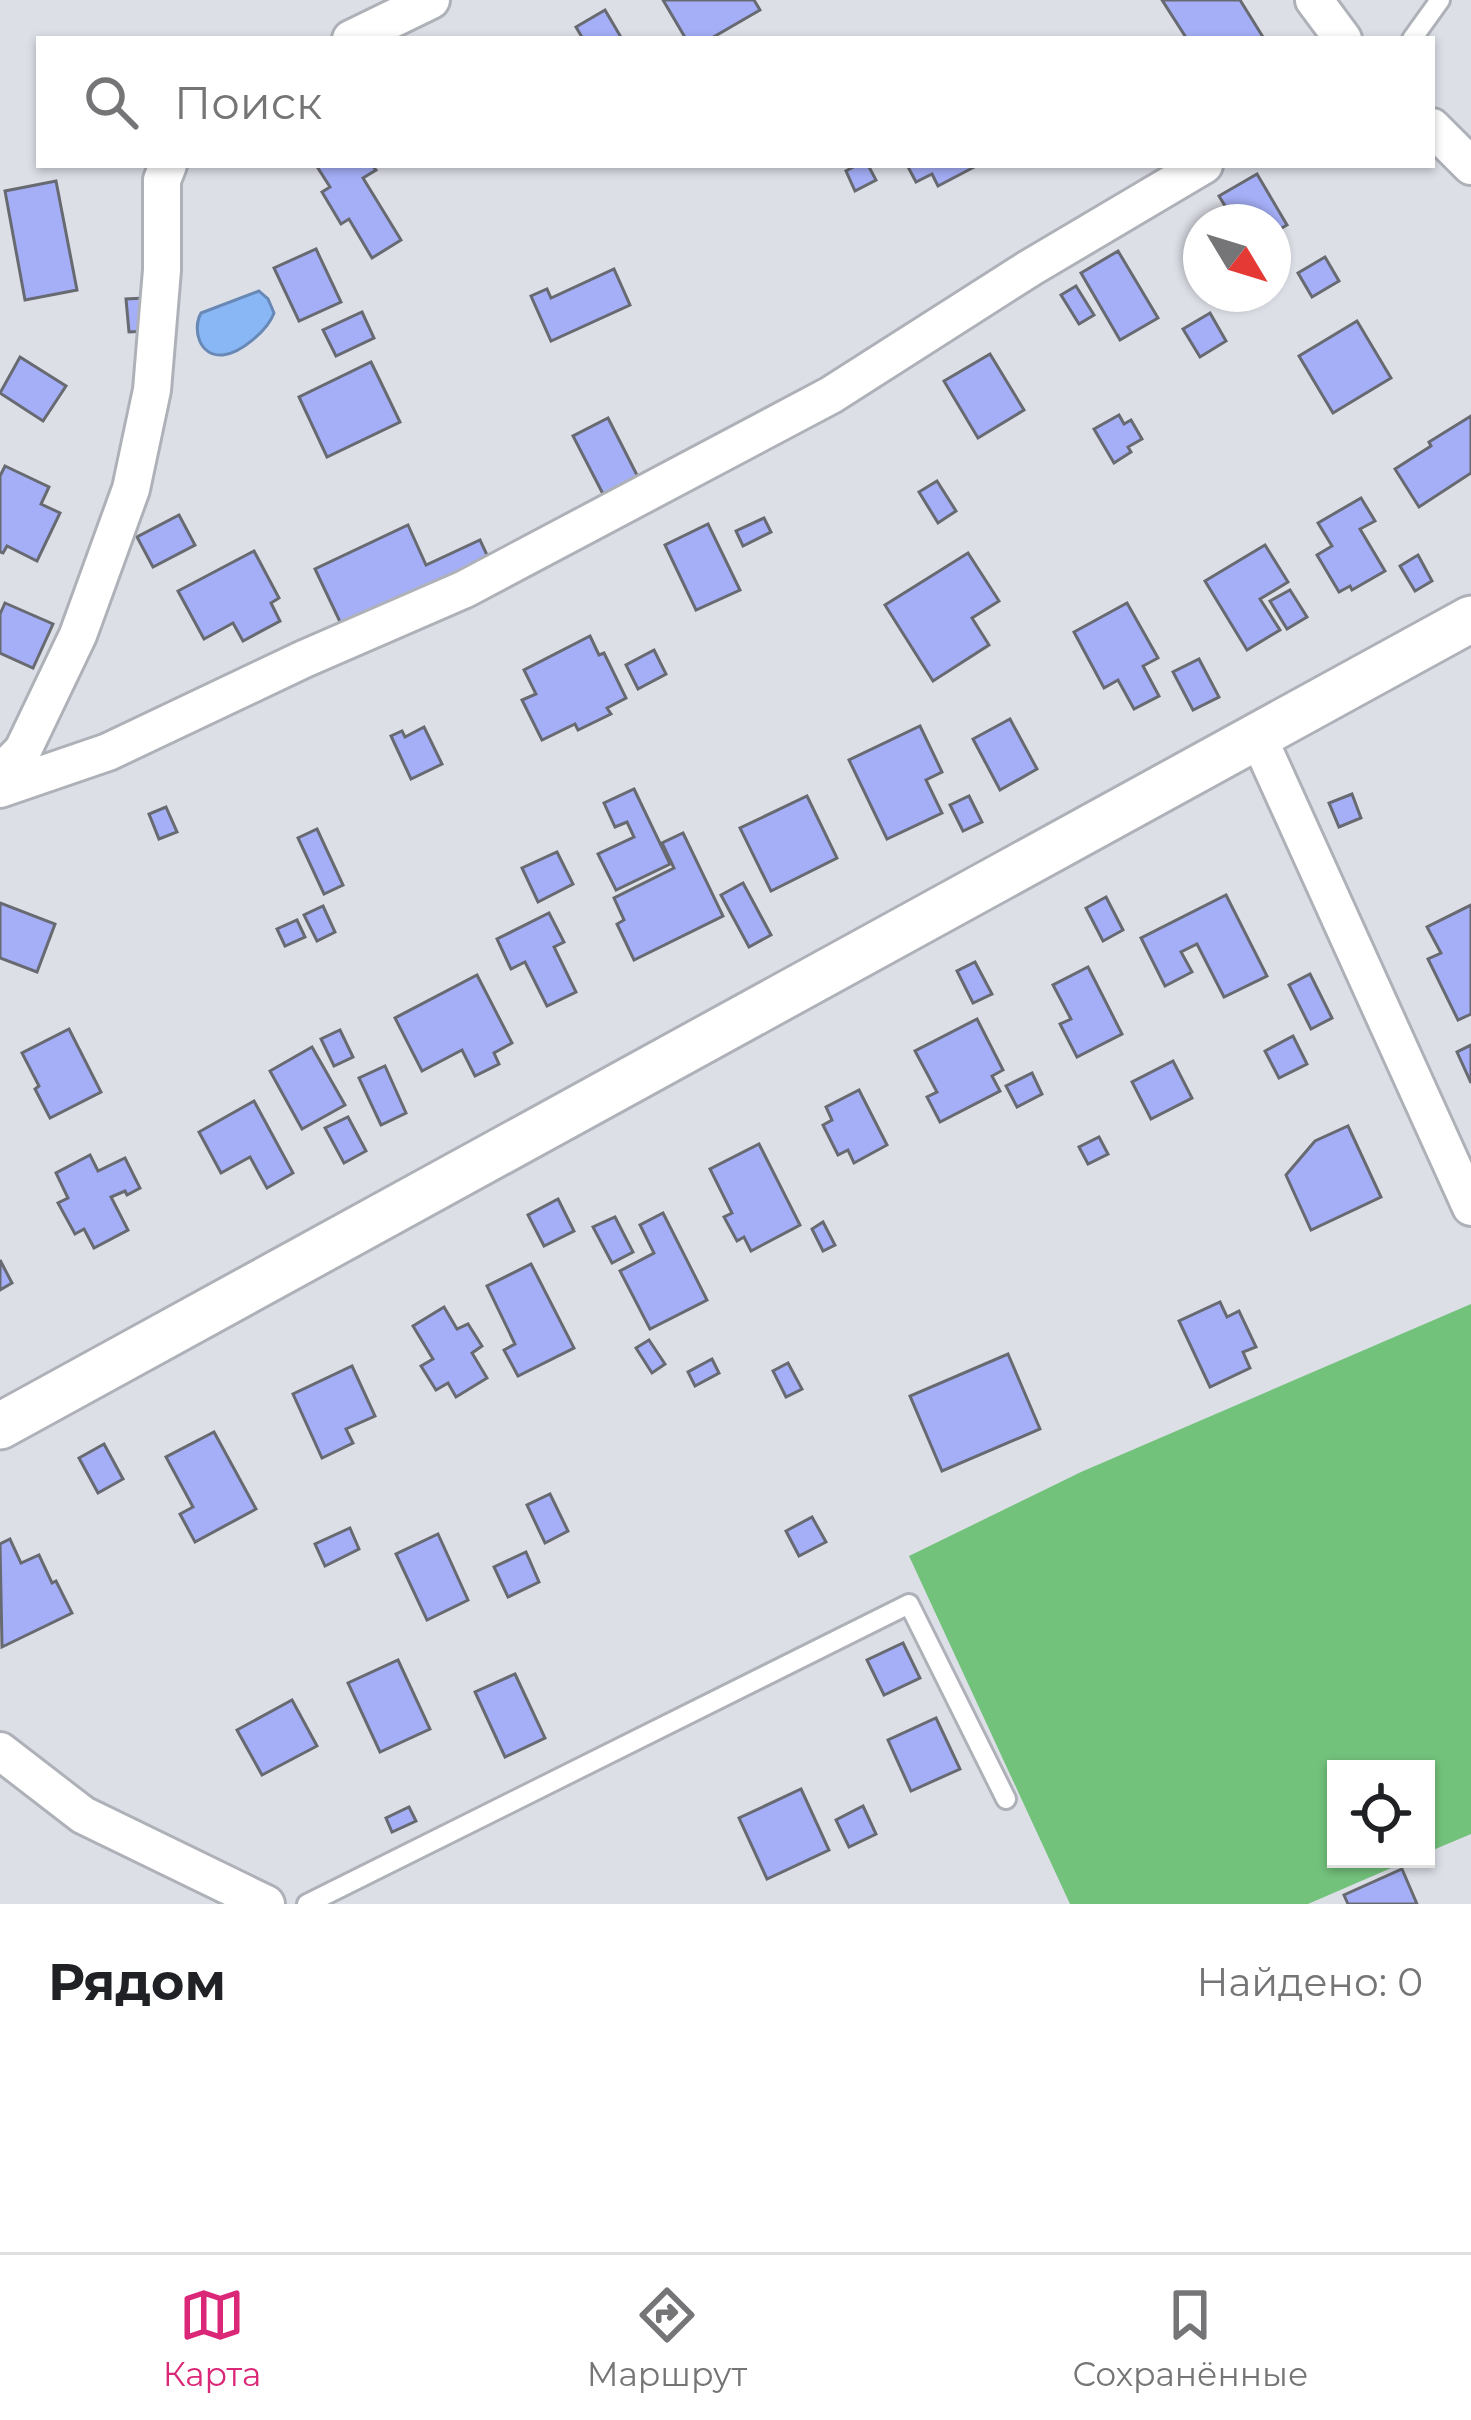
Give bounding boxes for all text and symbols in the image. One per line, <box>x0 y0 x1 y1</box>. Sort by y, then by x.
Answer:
search box <box>36 36 1435 168</box>
icon: search <box>78 69 144 135</box>
text: Поиск <box>174 75 322 130</box>
north arrow <box>1183 204 1291 312</box>
map controls <box>1327 1760 1435 1868</box>
button: locate <box>1327 1760 1435 1868</box>
text: Рядом <box>48 1951 226 2013</box>
text: Найдено: 0 <box>1196 1958 1423 2006</box>
tab: Карта <box>163 2282 261 2394</box>
tab: Маршрут <box>587 2282 747 2394</box>
tab: Сохранённые <box>1072 2282 1308 2394</box>

